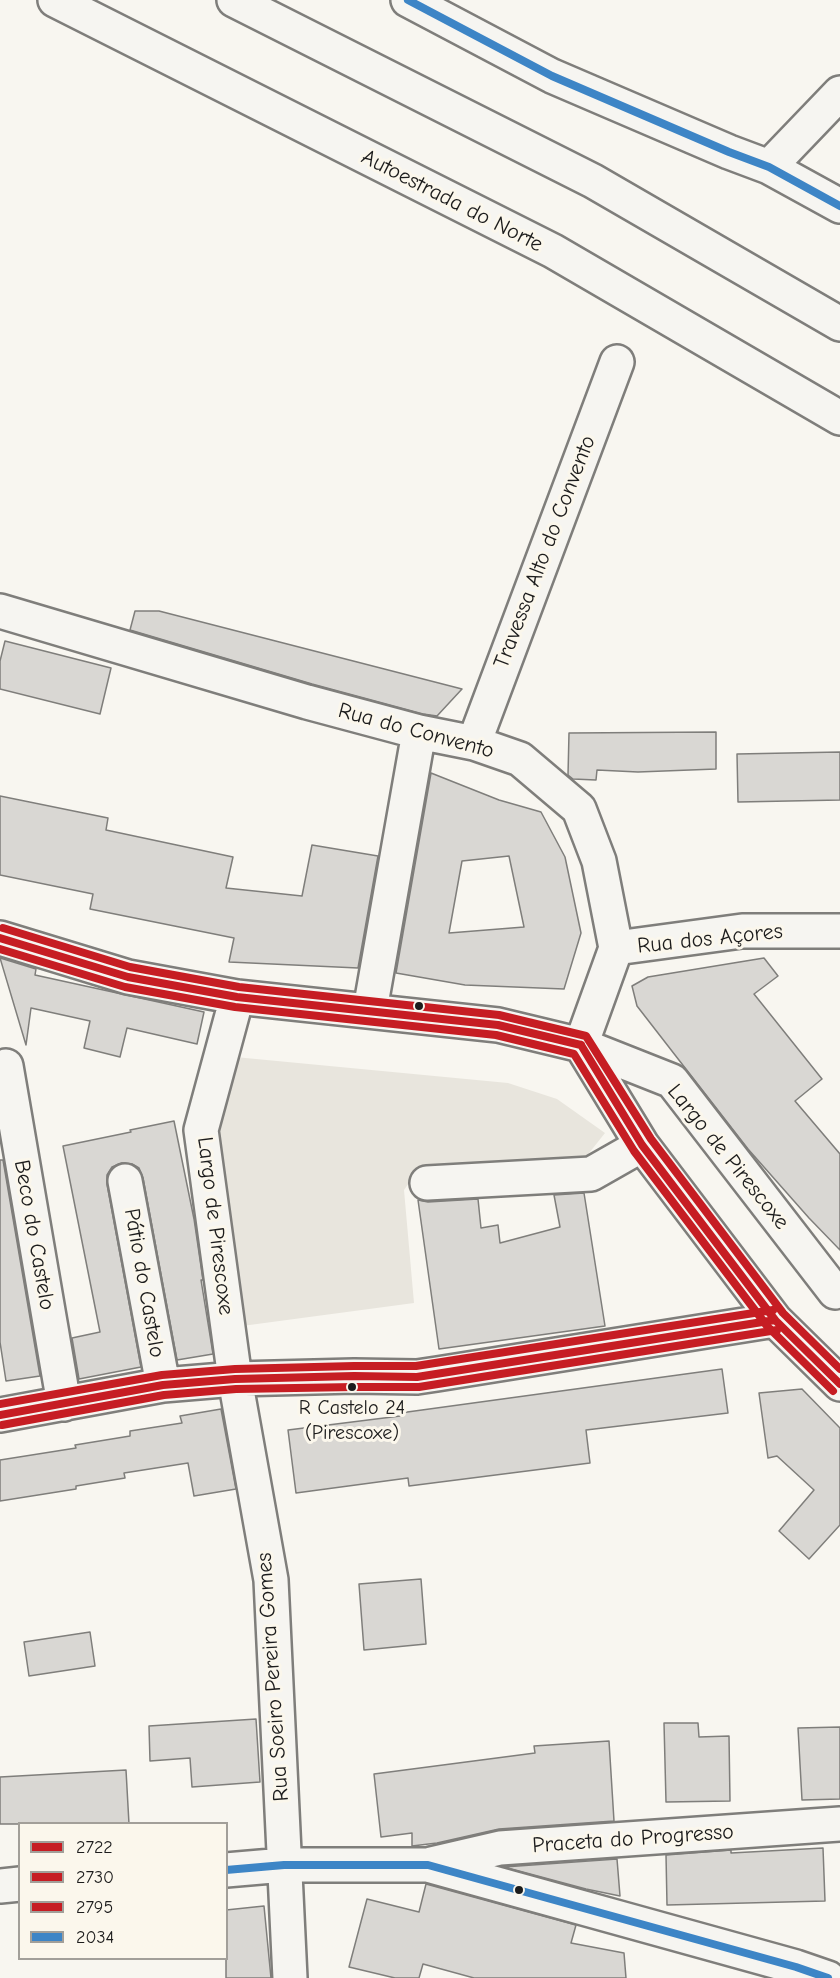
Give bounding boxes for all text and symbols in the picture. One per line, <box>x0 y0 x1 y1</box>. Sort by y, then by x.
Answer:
street label: Autoestrada do Norte <box>357 144 547 258</box>
street label: Travessa Alto do Convento <box>488 432 602 672</box>
street label: Rua do Convento <box>335 698 497 764</box>
street label: Rua dos Açores <box>636 918 784 960</box>
unlabelled marker <box>413 1000 425 1012</box>
street label: Largo de Pirescoxe <box>661 1079 795 1235</box>
street label: Largo de Pirescoxe <box>191 1135 239 1317</box>
street label: Beco do Castelo <box>8 1158 60 1312</box>
street label: Pátio do Castelo <box>118 1206 170 1360</box>
marker: R Castelo 24 (Pirescoxe) <box>346 1381 358 1393</box>
place label: R Castelo 24 (Pirescoxe) <box>299 1396 405 1443</box>
street label: Rua Soeiro Pereira Gomes <box>251 1552 295 1802</box>
street label: Praceta do Progresso <box>531 1819 735 1859</box>
legend <box>18 1822 228 1960</box>
text: 2722 <box>76 1837 113 1858</box>
text: 2730 <box>76 1867 114 1888</box>
unlabelled marker <box>513 1884 525 1896</box>
text: 2795 <box>76 1897 113 1918</box>
text: 2034 <box>76 1927 114 1948</box>

